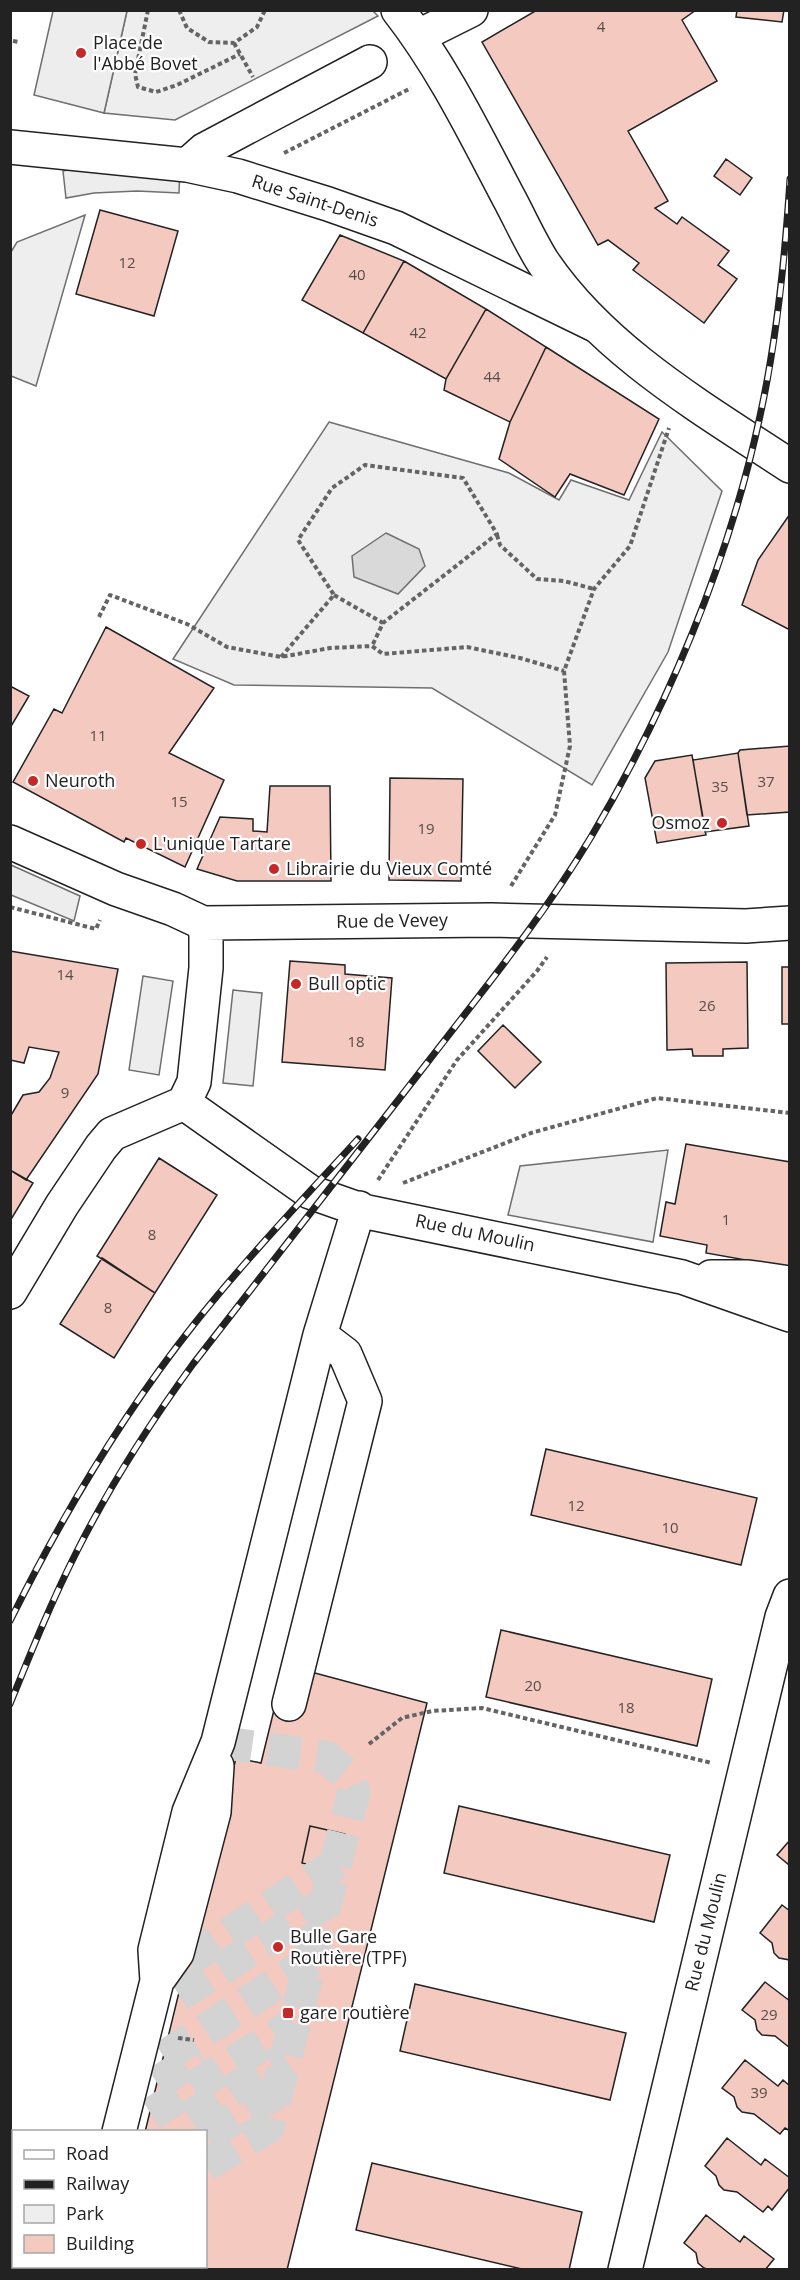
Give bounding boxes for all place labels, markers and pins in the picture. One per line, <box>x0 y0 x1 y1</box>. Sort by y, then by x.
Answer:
place label: Place de l'Abbé Bovet <box>93 30 198 75</box>
marker: Place de l'Abbé Bovet <box>74 46 88 60</box>
place label: Neuroth <box>45 768 115 792</box>
marker: Neuroth <box>26 774 40 788</box>
place label: Osmoz <box>651 810 710 834</box>
marker: Osmoz <box>715 816 729 830</box>
place label: L'unique Tartare <box>153 831 291 855</box>
marker: L'unique Tartare <box>134 837 148 851</box>
place label: Librairie du Vieux Comté <box>286 856 492 880</box>
marker: Librairie du Vieux Comté <box>267 862 281 876</box>
place label: Bull optic <box>308 971 386 995</box>
marker: Bull optic <box>289 977 303 991</box>
place label: Bulle Gare Routière (TPF) <box>290 1924 407 1969</box>
marker: Bulle Gare Routière (TPF) <box>271 1940 285 1954</box>
place label: gare routière <box>300 2000 410 2024</box>
marker: gare routière <box>281 2006 295 2020</box>

